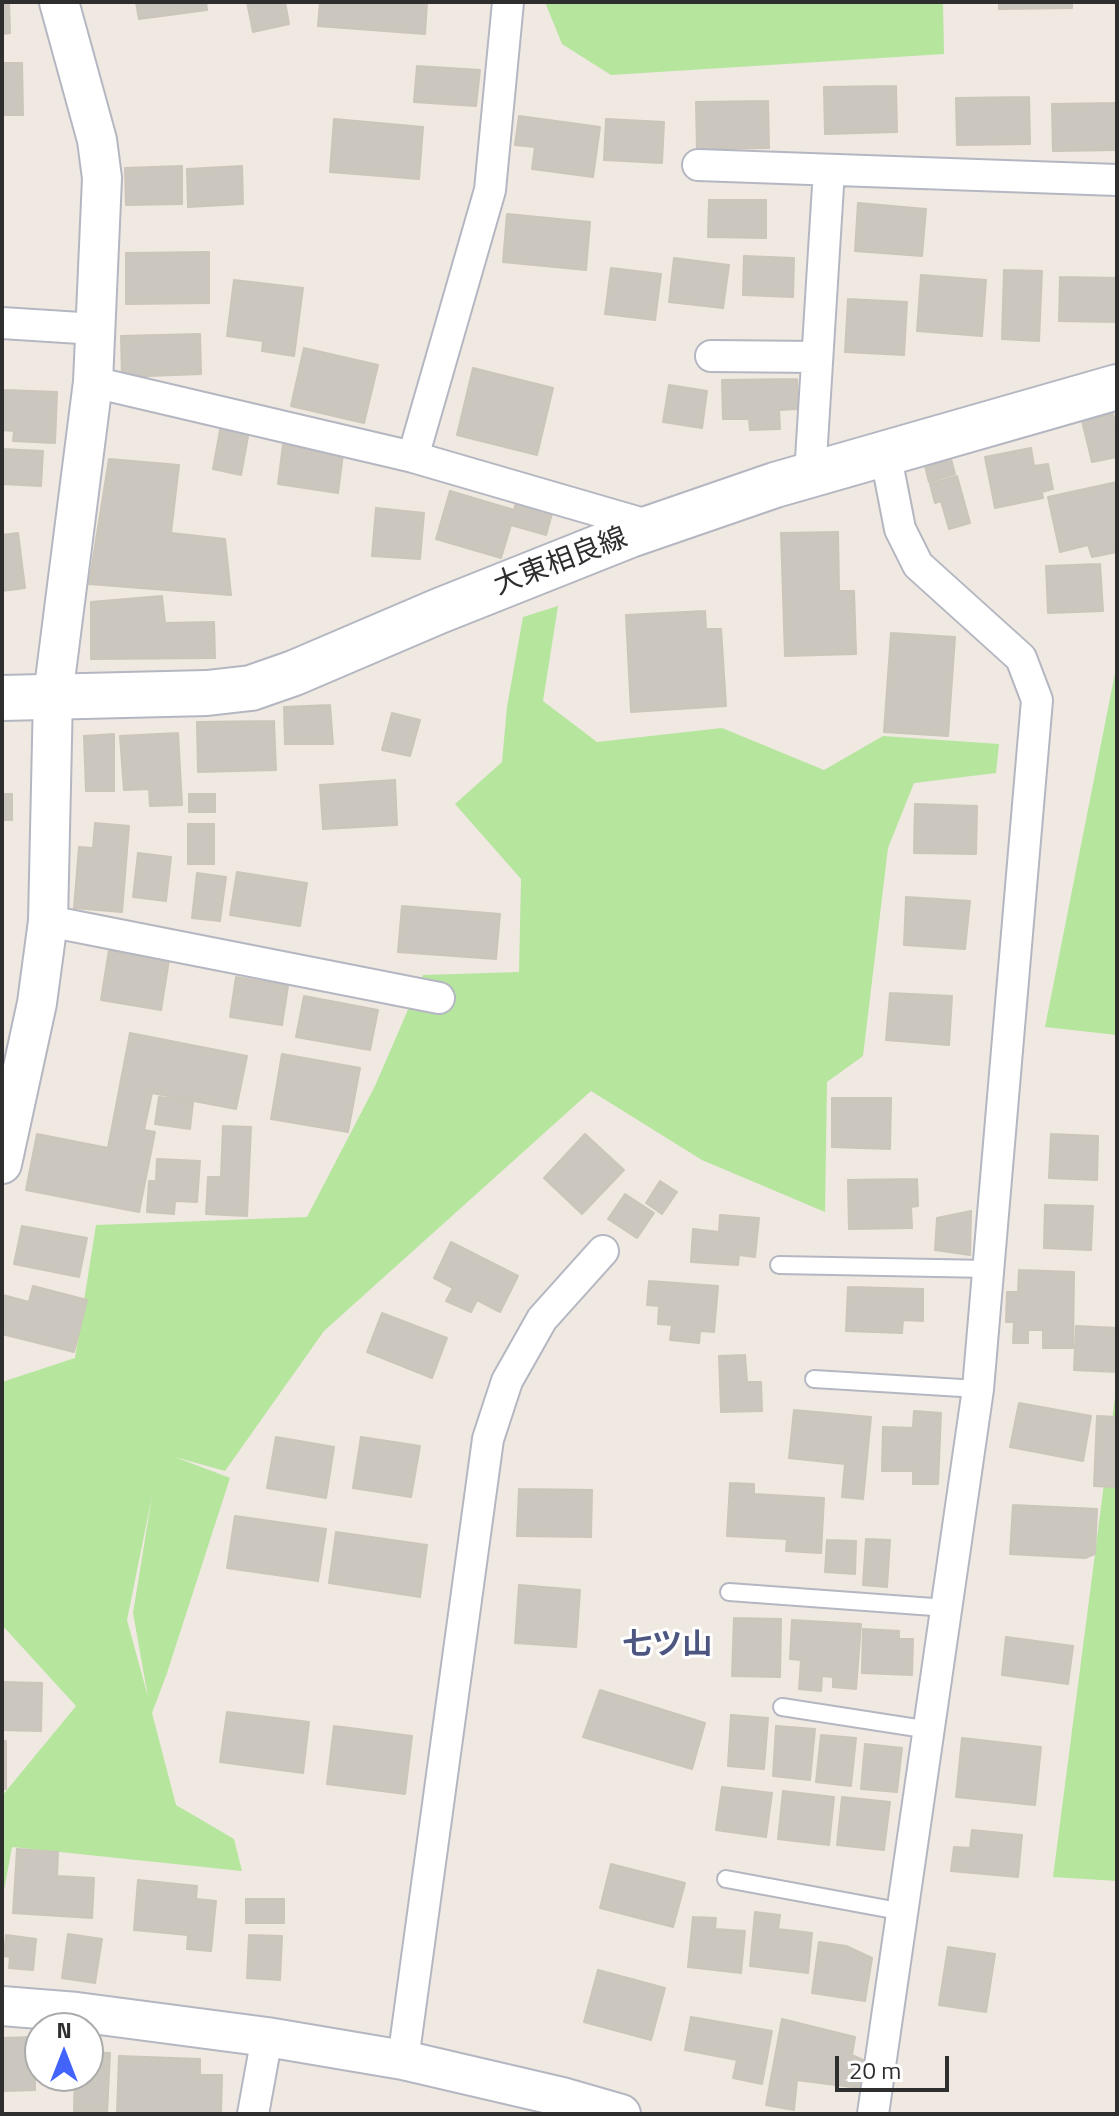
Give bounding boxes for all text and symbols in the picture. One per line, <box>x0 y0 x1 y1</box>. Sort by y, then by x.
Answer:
street label: 大東相良線 <box>490 522 632 604</box>
district label: 七ツ山 <box>622 1629 712 1665</box>
north arrow <box>24 2012 104 2092</box>
text: N <box>56 2013 72 2047</box>
scale bar <box>839 2040 953 2090</box>
text: 20 m <box>849 2052 901 2088</box>

